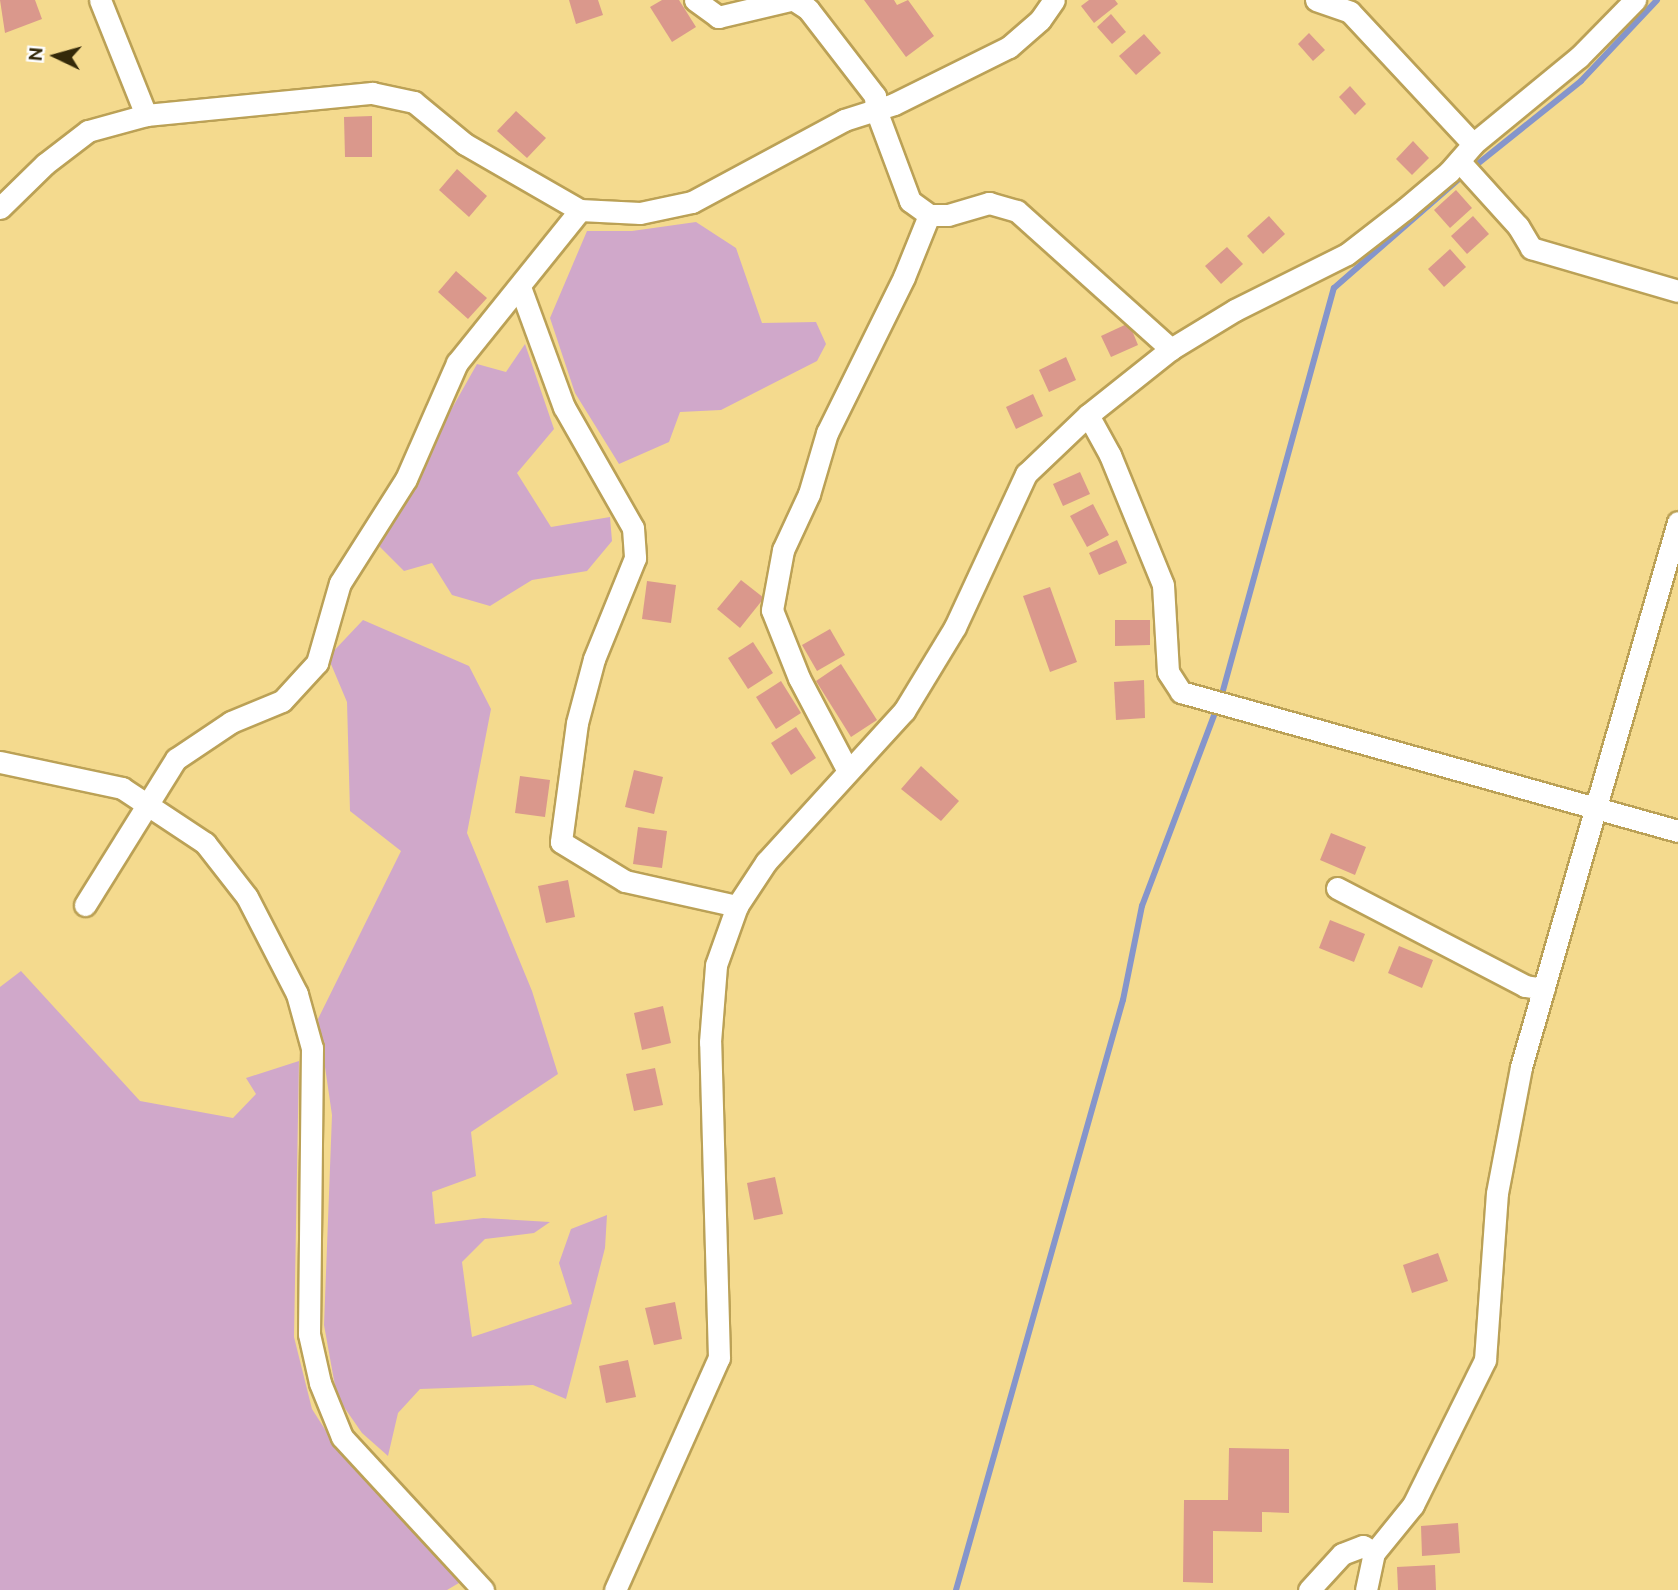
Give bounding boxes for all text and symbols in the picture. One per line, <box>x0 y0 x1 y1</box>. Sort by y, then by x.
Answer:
north arrow <box>21 21 91 91</box>
text: N <box>24 46 47 62</box>

